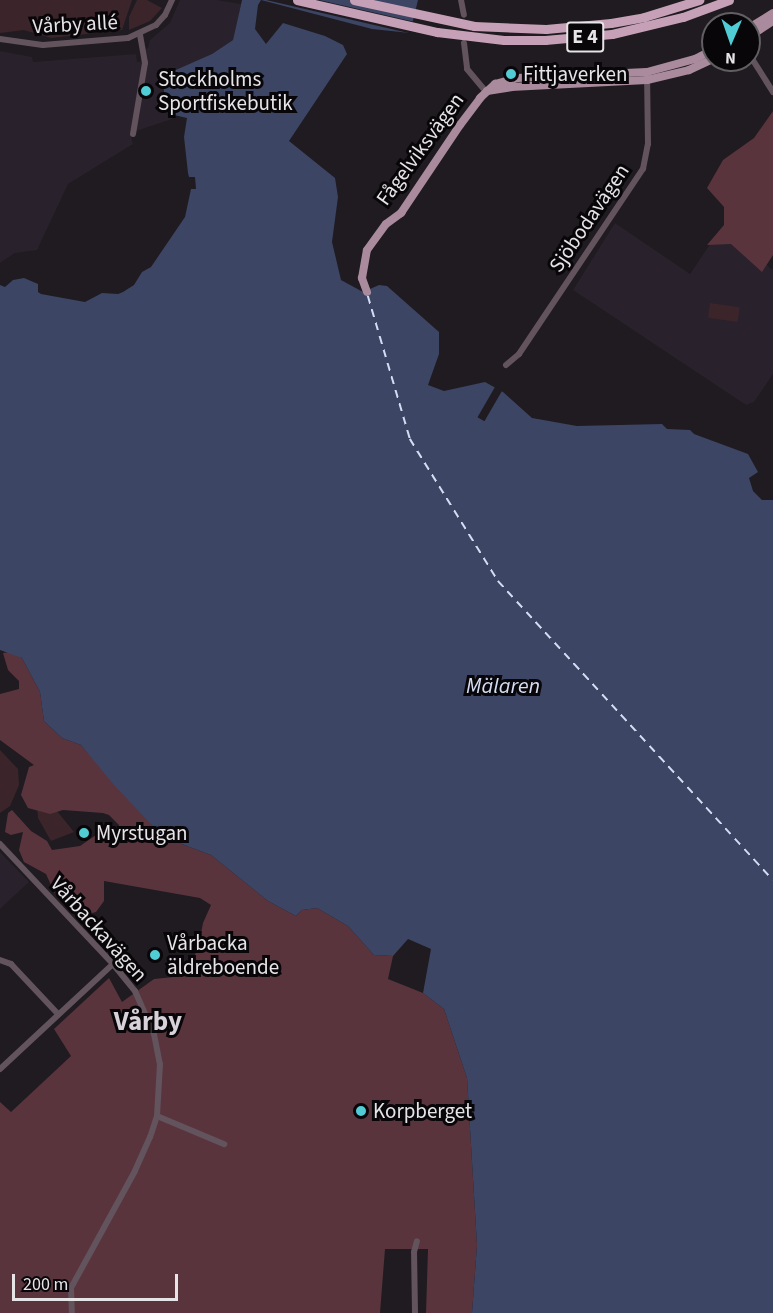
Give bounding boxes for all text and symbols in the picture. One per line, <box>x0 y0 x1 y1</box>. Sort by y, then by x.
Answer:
street label: Vårby allé <box>32 9 118 39</box>
north arrow <box>701 12 761 72</box>
road number: E 4 <box>566 20 604 54</box>
text: N <box>725 47 736 69</box>
place label: Fittjaverken <box>523 61 627 87</box>
place label: Stockholms Sportfiskebutik <box>158 66 293 116</box>
marker: Fittjaverken <box>504 67 518 81</box>
marker: Stockholms Sportfiskebutik <box>139 84 153 98</box>
street label: Fågelviksvägen <box>371 88 469 210</box>
street label: Sjöbodavägen <box>544 159 634 277</box>
water label: Mälaren <box>466 674 540 700</box>
place label: Myrstugan <box>96 820 187 846</box>
marker: Myrstugan <box>77 826 91 840</box>
street label: Vårbackavägen <box>45 871 153 987</box>
place label: Vårbacka äldreboende <box>167 930 279 980</box>
marker: Vårbacka äldreboende <box>148 948 162 962</box>
district label: Vårby <box>114 1006 182 1038</box>
place label: Korpberget <box>373 1098 472 1124</box>
marker: Korpberget <box>354 1104 368 1118</box>
scale bar <box>15 1262 182 1300</box>
text: 200 m <box>23 1272 68 1297</box>

